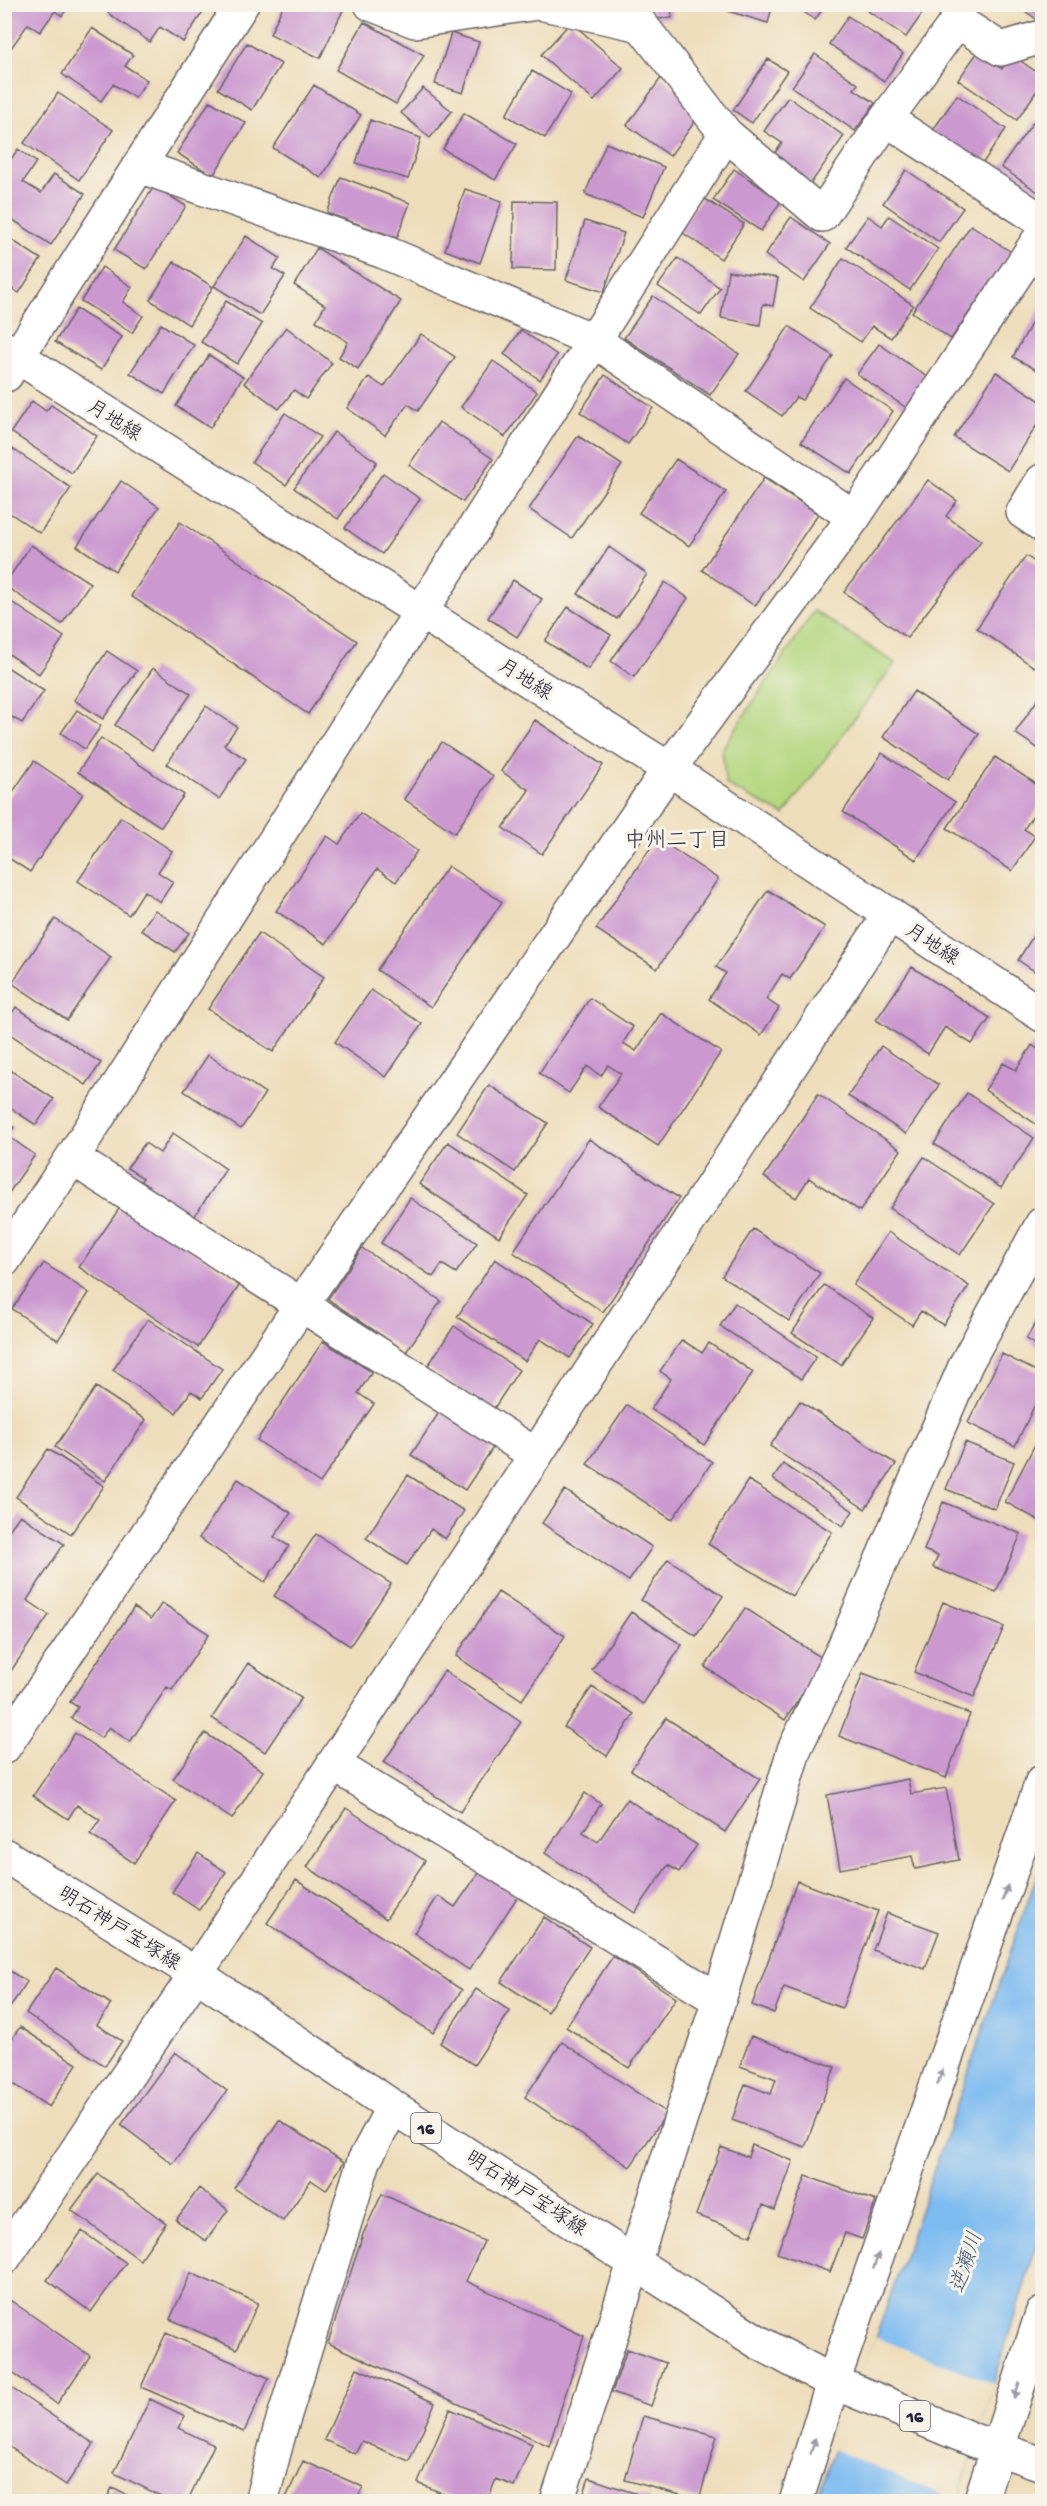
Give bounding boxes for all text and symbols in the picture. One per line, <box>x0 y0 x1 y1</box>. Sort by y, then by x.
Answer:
street label: 月地線 <box>82 395 145 448</box>
street label: 月地線 <box>493 654 556 707</box>
district label: 中州二丁目 <box>625 828 730 855</box>
street label: 月地線 <box>900 919 963 972</box>
street label: 明石神戸宝塚線 <box>53 1881 185 1977</box>
one-way arrow <box>1000 1884 1010 1902</box>
one-way arrow <box>936 2068 946 2086</box>
road number: 16 <box>411 2113 441 2143</box>
street label: 明石神戸宝塚線 <box>460 2145 591 2243</box>
water label: 逆瀬川 <box>946 2229 990 2297</box>
one-way arrow <box>871 2252 881 2270</box>
one-way arrow <box>1012 2381 1022 2399</box>
road number: 16 <box>900 2401 930 2431</box>
one-way arrow <box>809 2437 819 2455</box>

